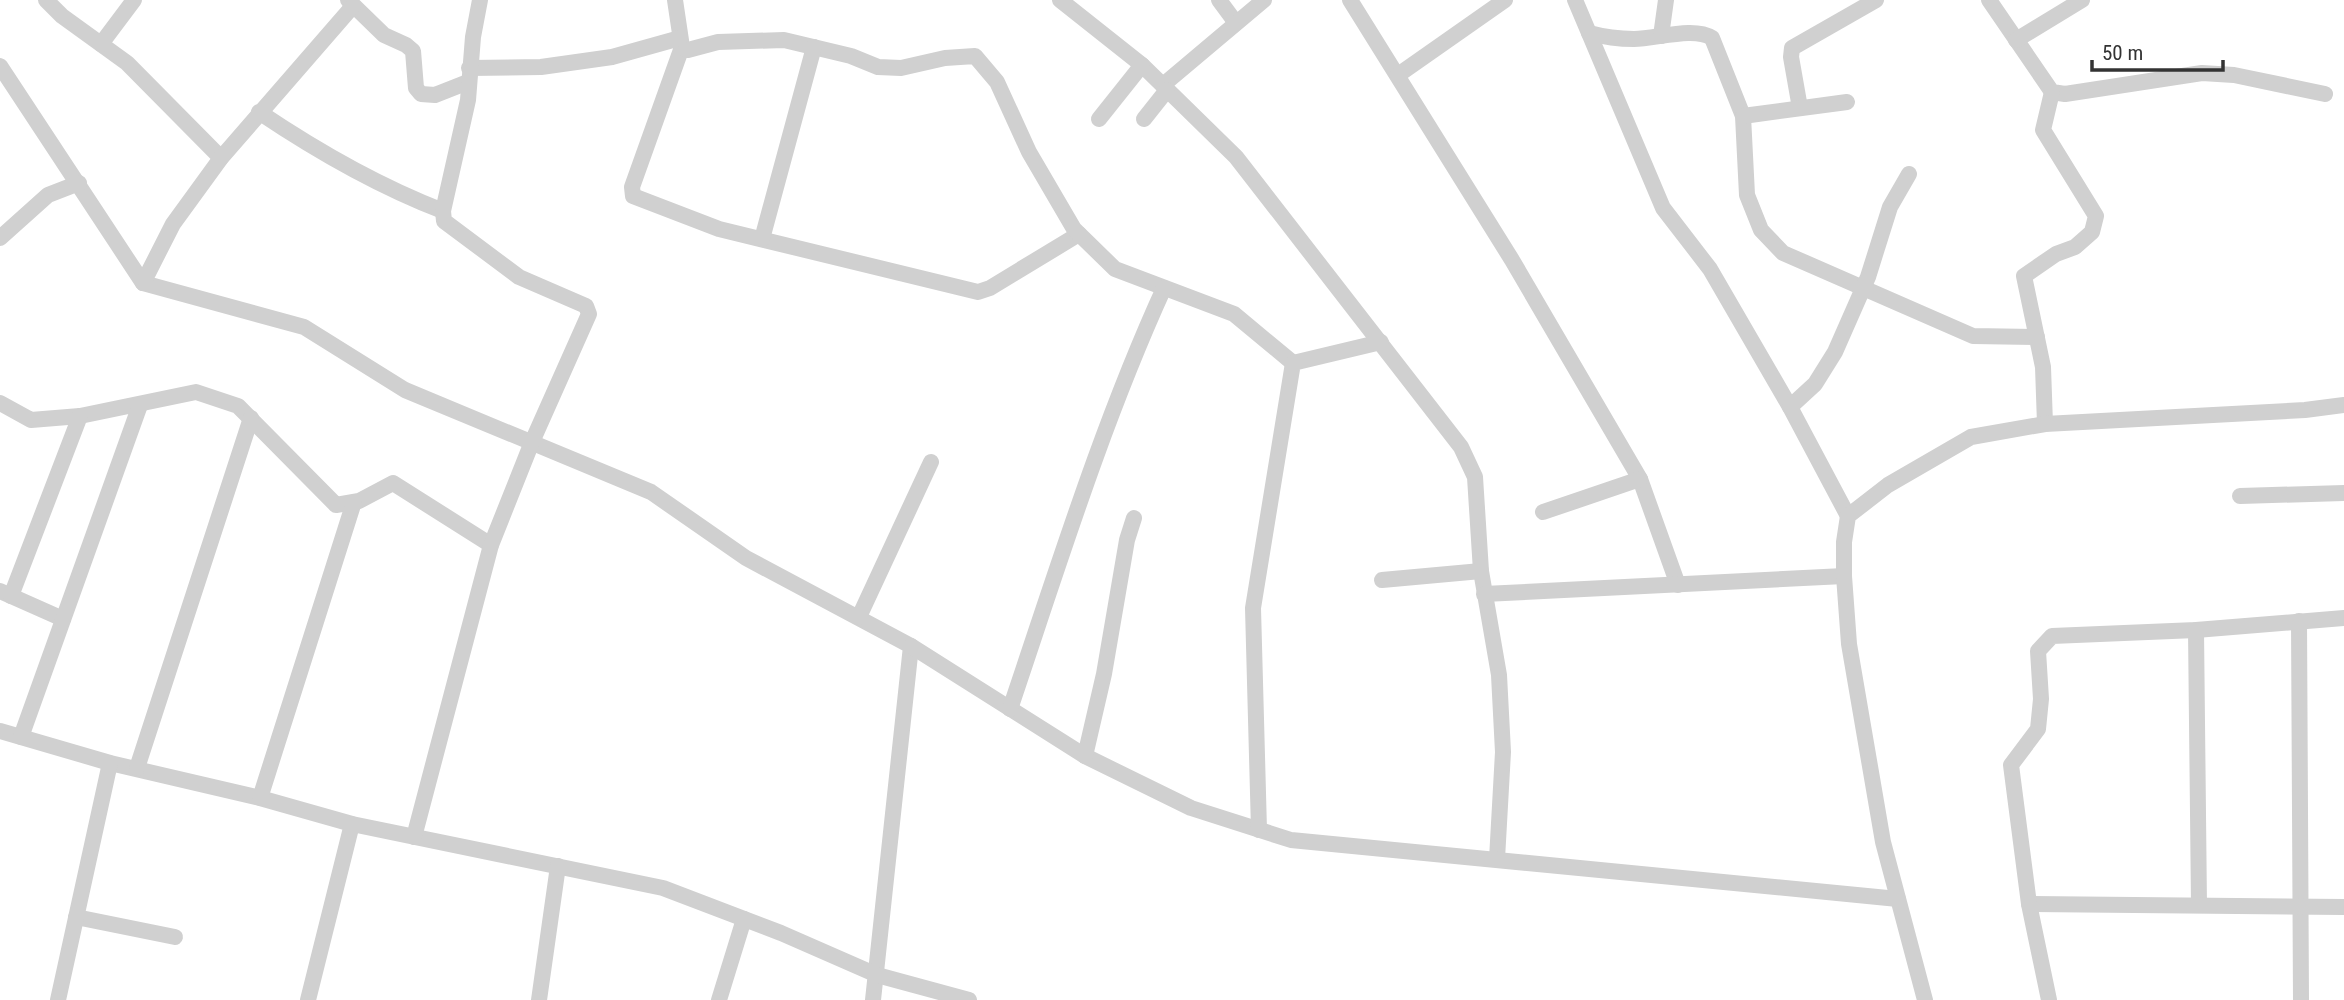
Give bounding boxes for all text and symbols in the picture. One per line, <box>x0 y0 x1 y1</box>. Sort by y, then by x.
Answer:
scale bar <box>2092 28 2223 72</box>
text: 50 m <box>2102 41 2143 65</box>

